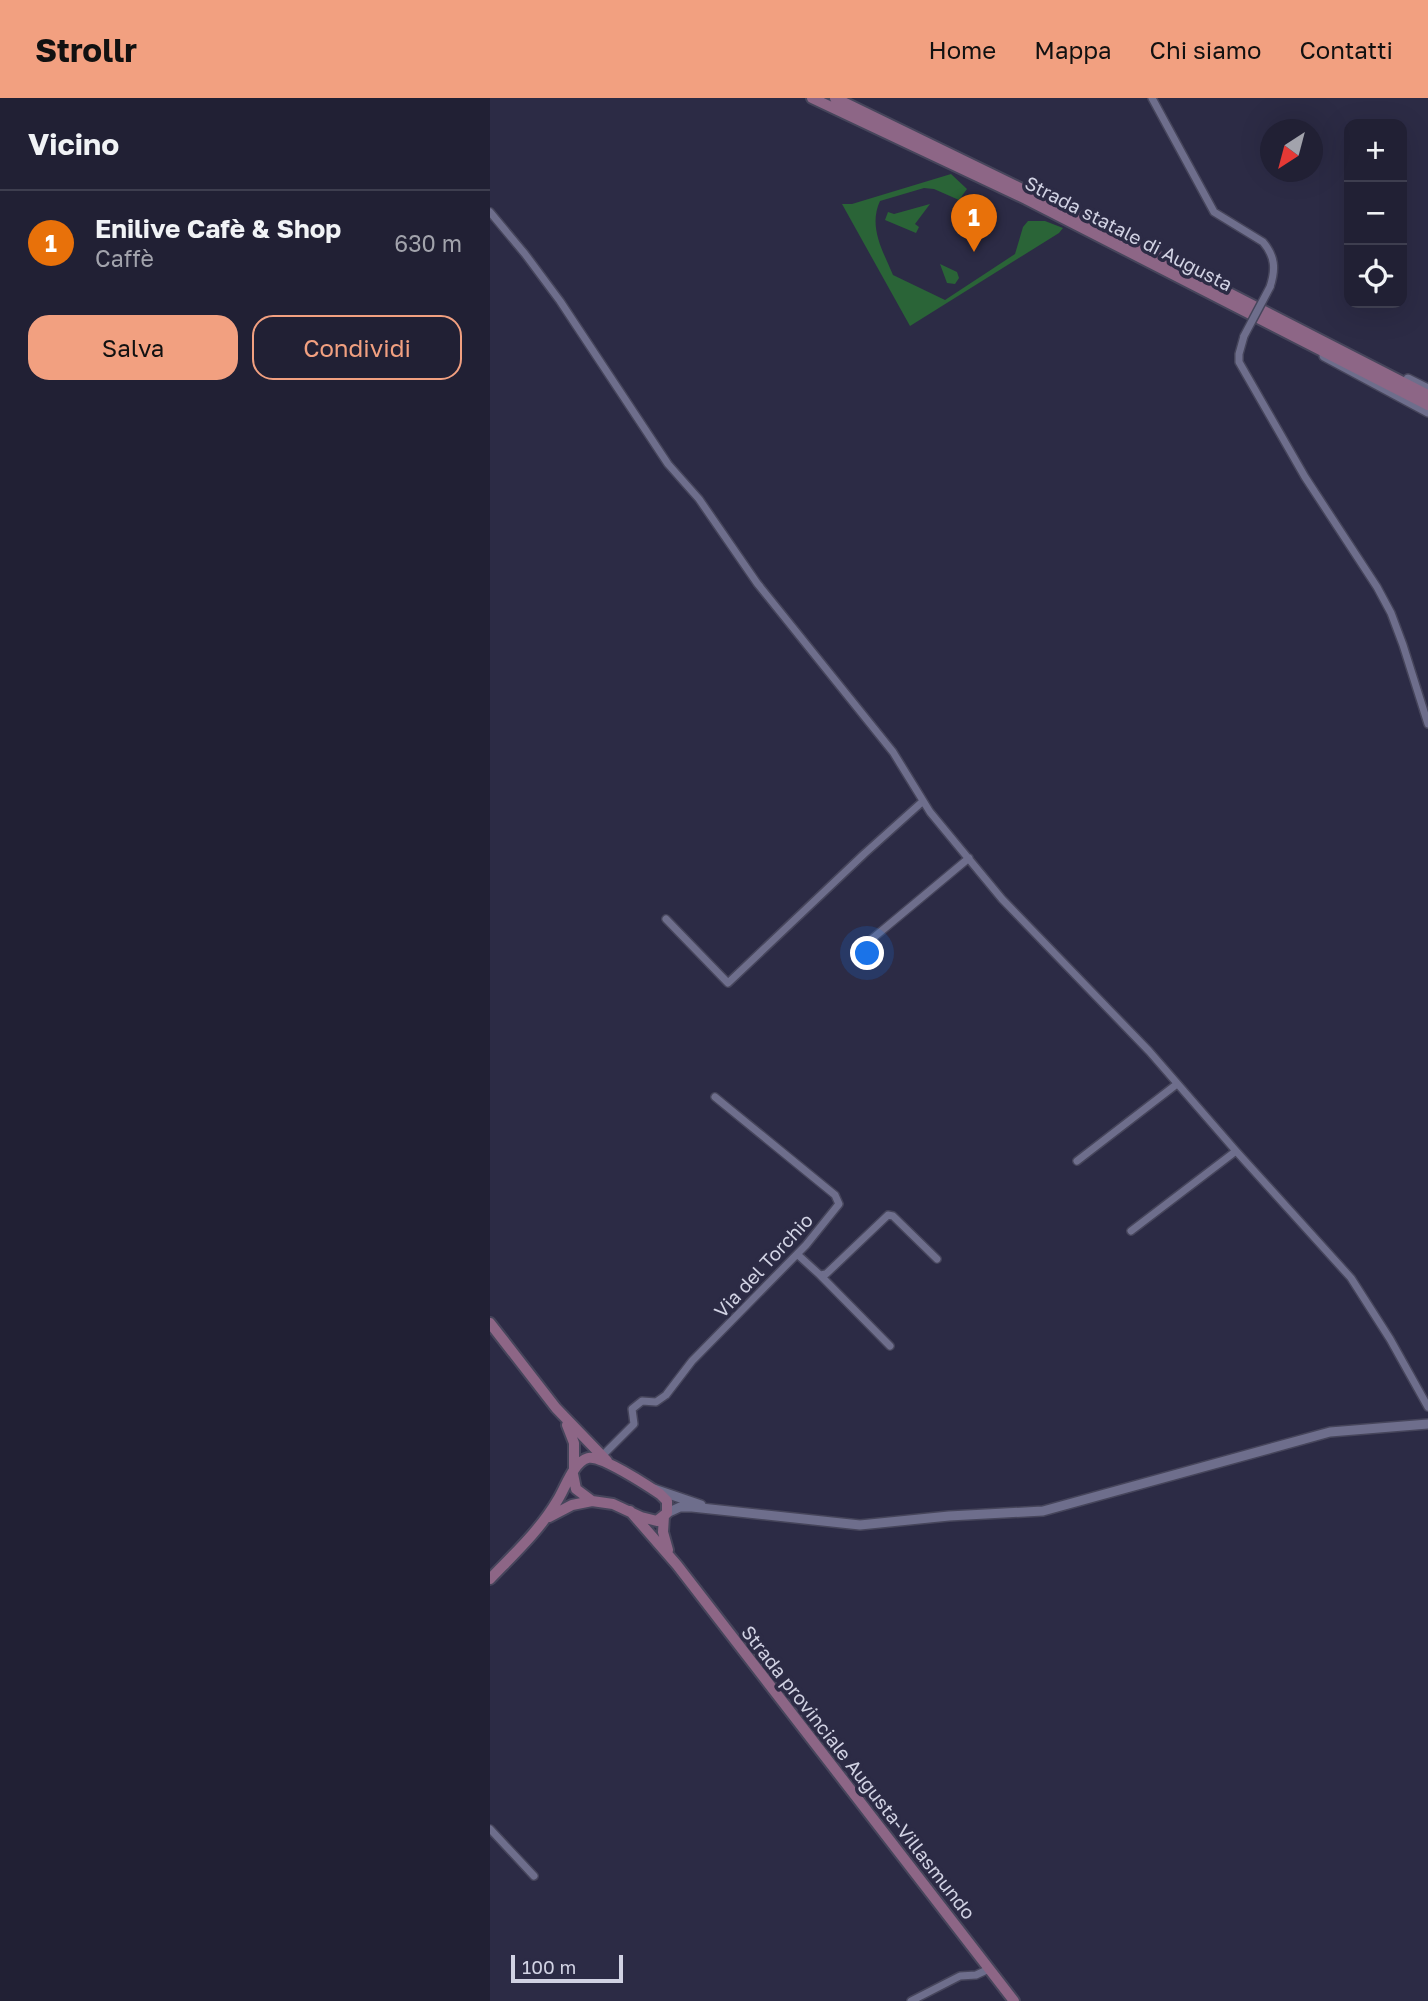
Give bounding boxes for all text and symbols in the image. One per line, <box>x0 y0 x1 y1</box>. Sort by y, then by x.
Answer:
text: Strollr <box>35 30 137 69</box>
text: Home <box>928 35 996 64</box>
text: Mappa <box>1034 35 1112 64</box>
text: Chi siamo <box>1150 35 1261 64</box>
text: Contatti <box>1299 35 1393 64</box>
north arrow <box>1260 119 1323 182</box>
map controls <box>1344 119 1407 308</box>
button: + <box>1344 119 1407 182</box>
text: Vicino <box>28 126 119 162</box>
street label: Strada statale di Augusta <box>1021 171 1237 295</box>
button: − <box>1344 182 1407 245</box>
pin: 1 <box>951 194 997 252</box>
text: Enilive Cafè & Shop <box>95 213 341 244</box>
text: 1 <box>45 229 57 257</box>
text: 630 m <box>394 229 462 257</box>
text: Caffè <box>95 244 154 272</box>
button: locate <box>1344 245 1407 308</box>
button: Salva <box>28 315 238 380</box>
button: Condividi <box>252 315 462 380</box>
your location <box>850 936 884 970</box>
street label: Via del Torchio <box>709 1208 817 1322</box>
street label: Strada provinciale Augusta-Villasmundo <box>737 1621 981 1923</box>
scale bar <box>511 1952 623 1984</box>
text: 100 m <box>522 1955 576 1978</box>

